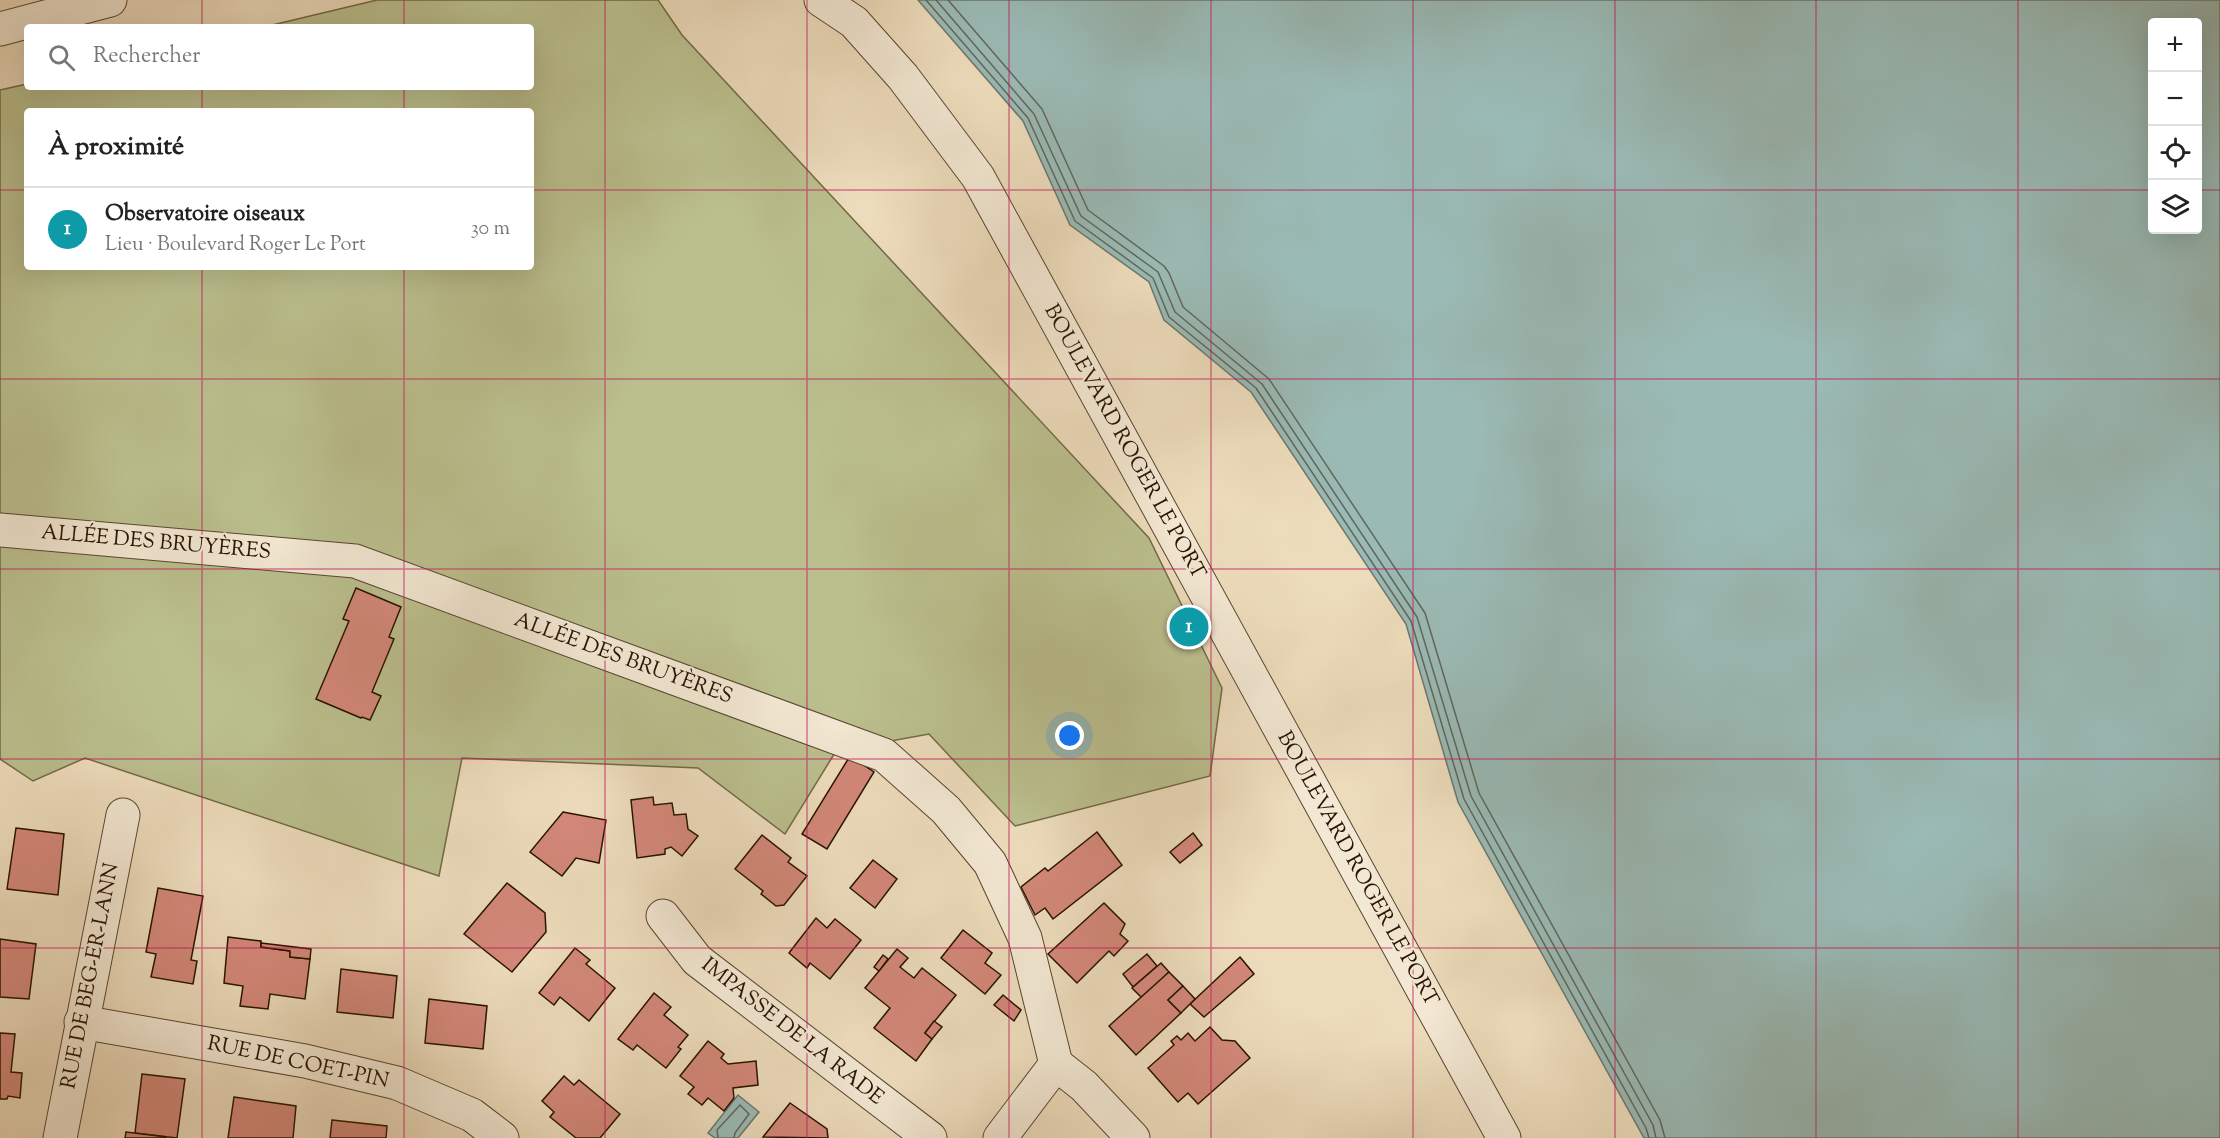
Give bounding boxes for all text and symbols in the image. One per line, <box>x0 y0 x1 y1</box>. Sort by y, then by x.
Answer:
map controls <box>2148 18 2202 234</box>
button: + <box>2148 18 2202 72</box>
search box <box>24 24 534 90</box>
icon: search <box>45 41 78 74</box>
text: Rechercher <box>93 41 200 73</box>
button: − <box>2148 72 2202 126</box>
button: locate <box>2148 126 2202 180</box>
text: À proximité <box>48 129 184 166</box>
button: layers <box>2148 180 2202 234</box>
text: Observatoire oiseaux <box>105 199 305 231</box>
text: 1 <box>64 215 71 244</box>
text: 30 m <box>471 215 510 244</box>
text: Lieu · Boulevard Roger Le Port <box>105 231 366 260</box>
street label: BOULEVARD ROGER LE PORT <box>1036 299 1212 585</box>
street label: ALLÉE DES BRUYÈRES <box>40 518 272 568</box>
pin: 1 <box>1170 604 1208 650</box>
street label: ALLÉE DES BRUYÈRES <box>509 605 737 713</box>
your location <box>1055 721 1084 750</box>
street label: BOULEVARD ROGER LE PORT <box>1269 726 1445 1012</box>
street label: RUE DE BEG-ER-LANN <box>54 860 128 1092</box>
street label: IMPASSE DE LA RADE <box>694 951 890 1113</box>
street label: RUE DE COET-PIN <box>204 1029 392 1097</box>

